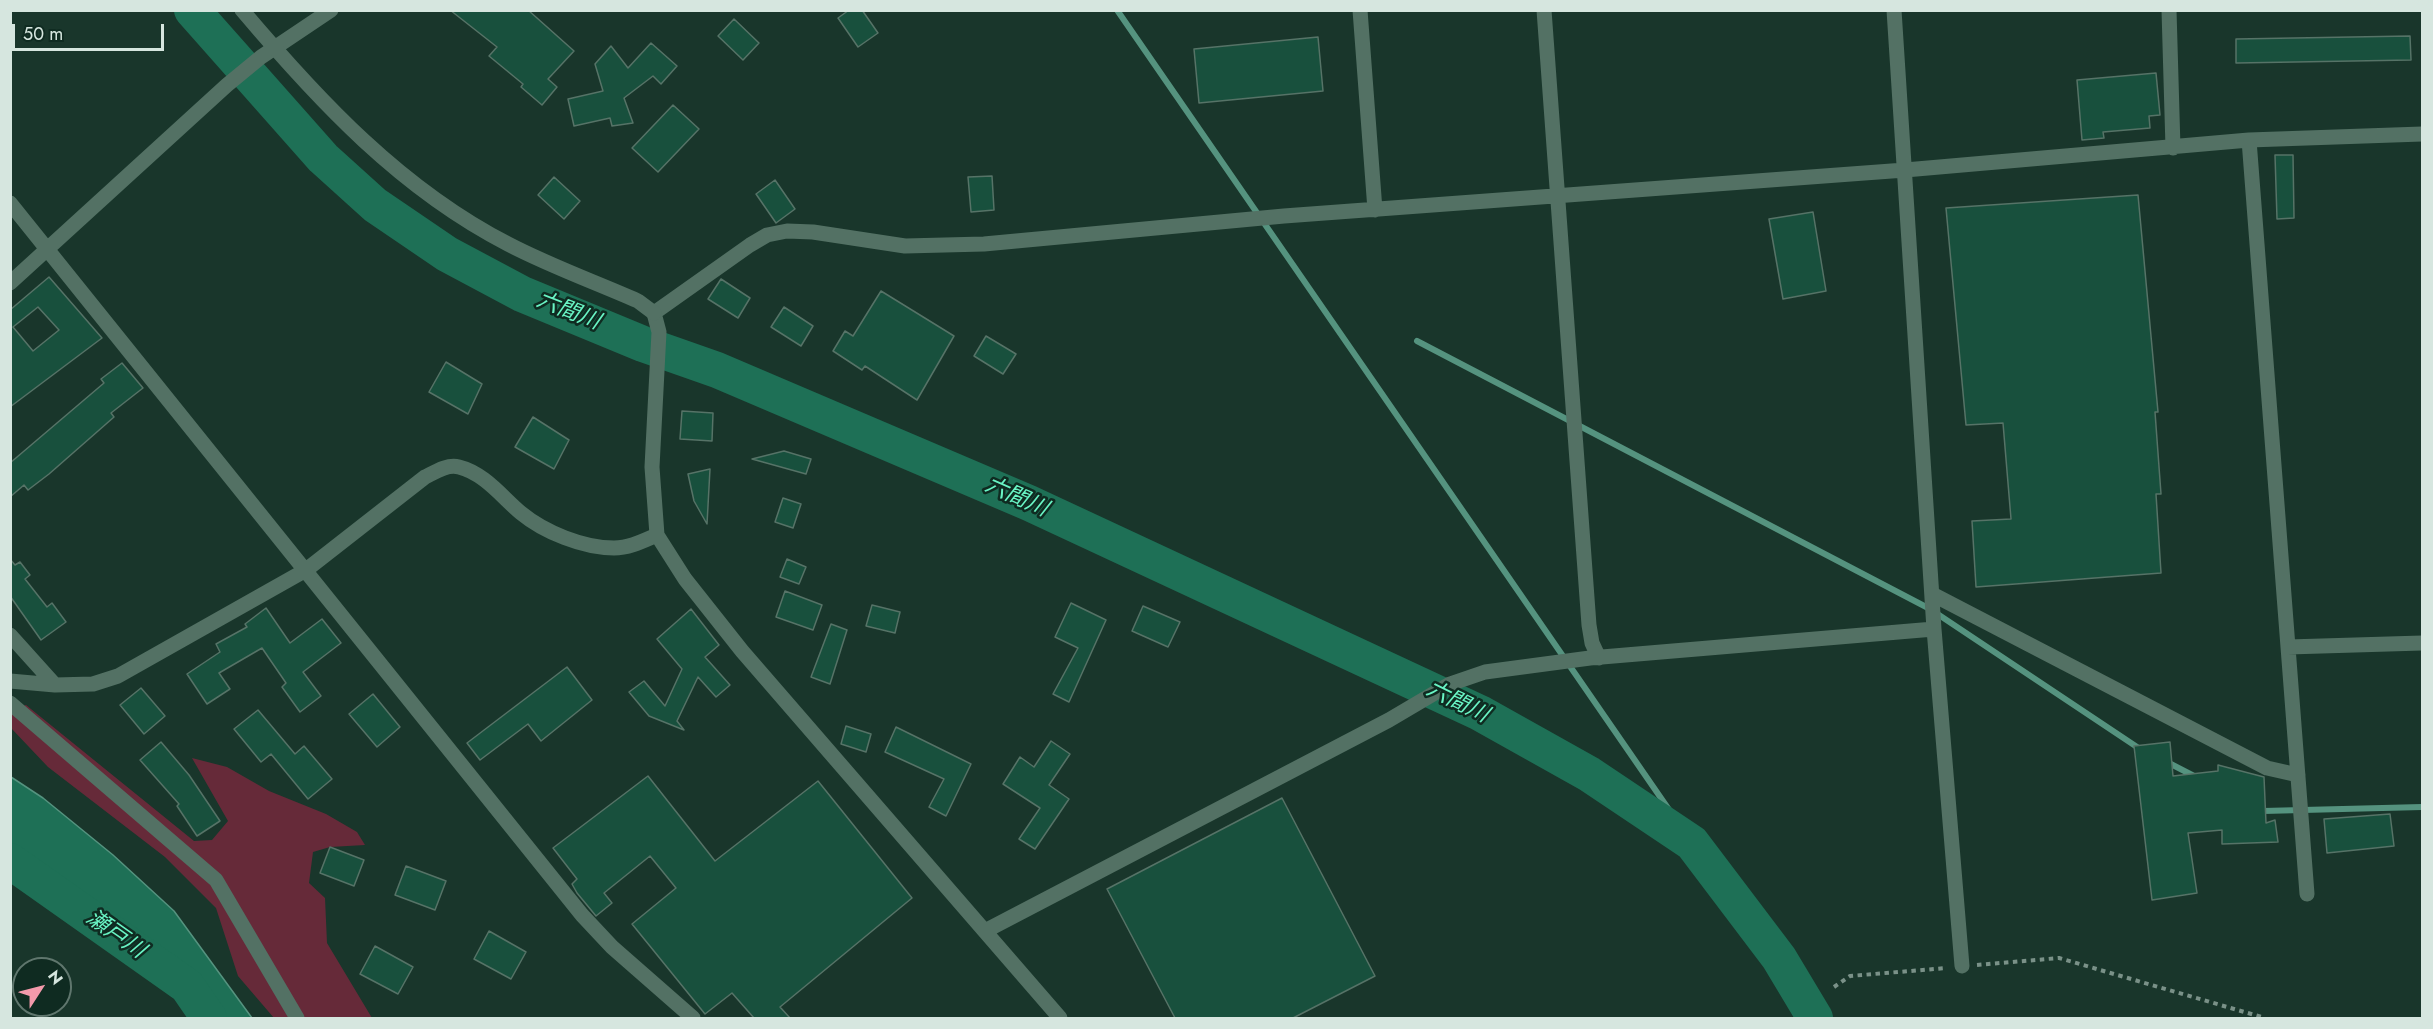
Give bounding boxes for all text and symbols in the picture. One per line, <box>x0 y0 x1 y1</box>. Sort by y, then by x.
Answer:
scale bar <box>15 12 166 50</box>
text: 50 m <box>23 21 63 47</box>
water label: 六間川 <box>532 288 604 336</box>
water label: 六間川 <box>980 473 1052 523</box>
water label: 六間川 <box>1422 677 1492 729</box>
water label: 瀬戸川 <box>80 905 150 965</box>
north arrow <box>12 957 72 1017</box>
text: N <box>42 965 68 989</box>

